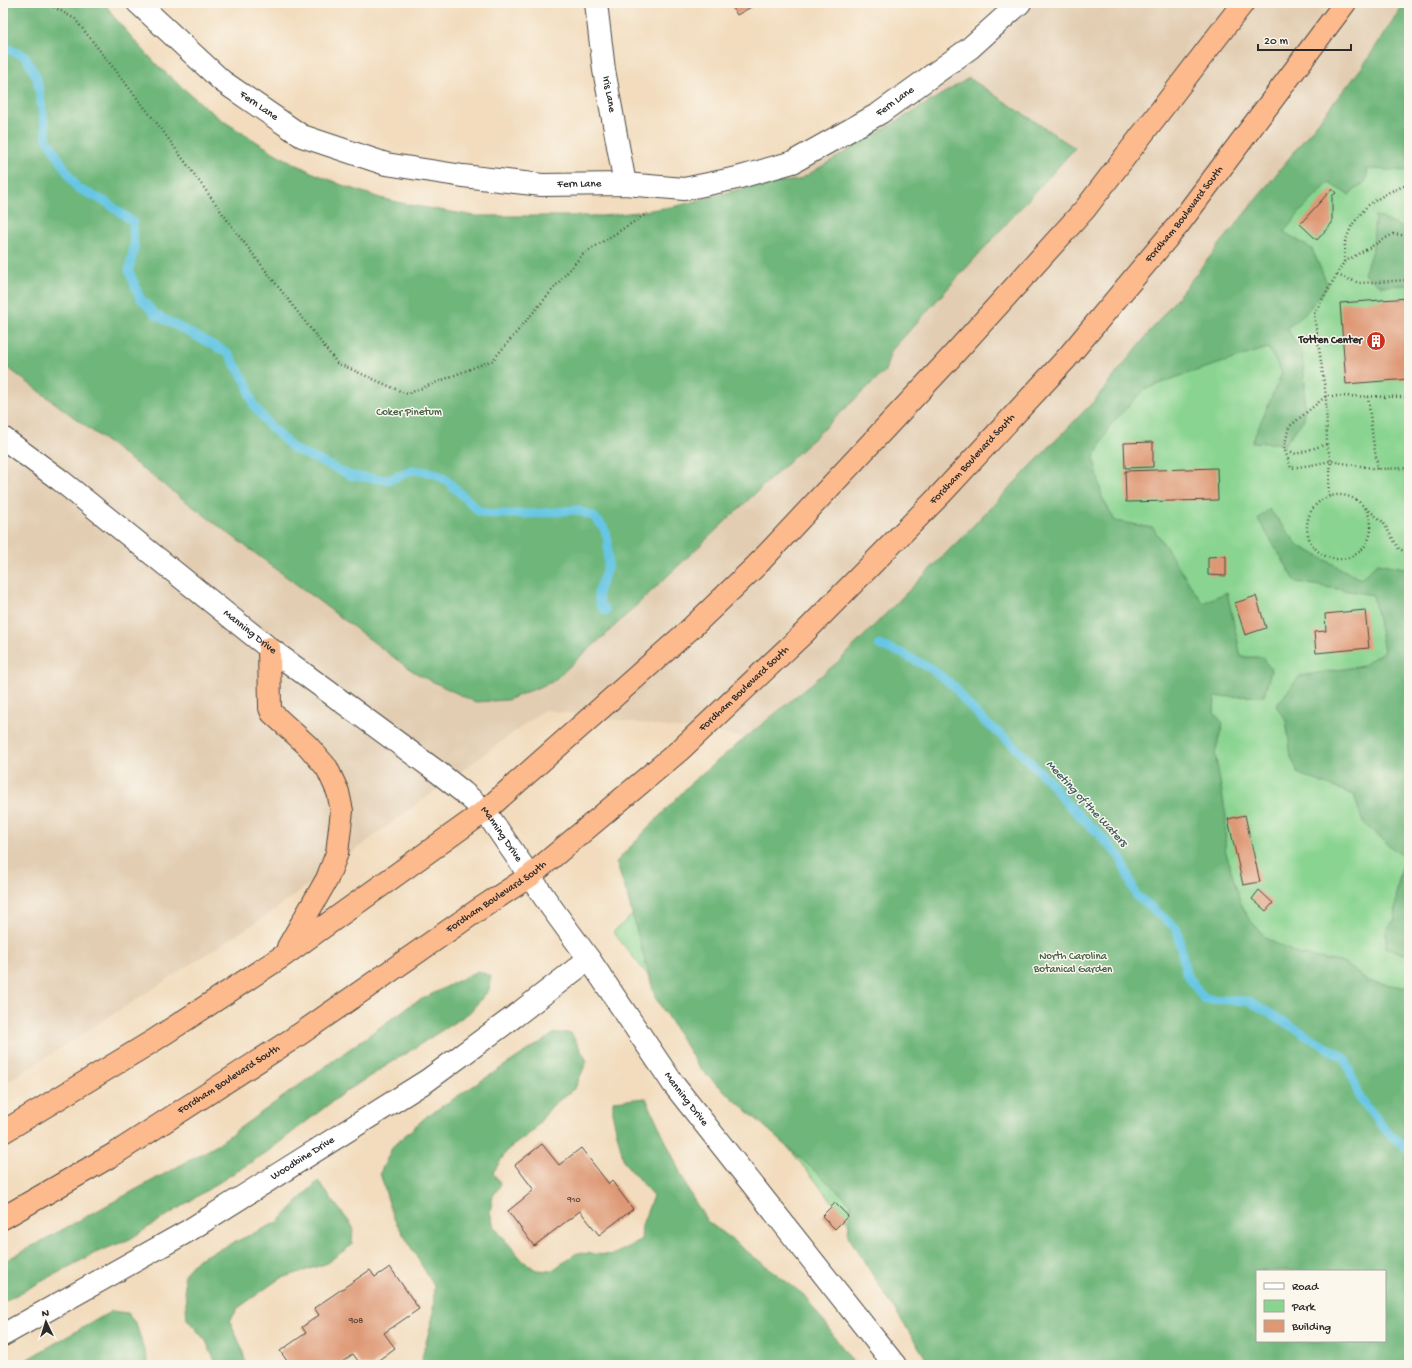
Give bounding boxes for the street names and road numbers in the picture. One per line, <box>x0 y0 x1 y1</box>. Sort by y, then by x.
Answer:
street label: Iris Lane <box>599 75 618 114</box>
street label: Fern Lane <box>873 84 917 120</box>
street label: Fern Lane <box>236 88 280 124</box>
street label: Fordham Boulevard South <box>1142 164 1226 266</box>
street label: Fern Lane <box>556 178 602 191</box>
street label: Fordham Boulevard South <box>927 412 1018 508</box>
street label: Manning Drive <box>221 607 279 657</box>
street label: Fordham Boulevard South <box>696 644 792 735</box>
street label: Manning Drive <box>478 804 525 865</box>
street label: Fordham Boulevard South <box>443 858 549 937</box>
street label: Fordham Boulevard South <box>175 1042 282 1118</box>
street label: Manning Drive <box>661 1070 710 1129</box>
street label: Woodbine Drive <box>269 1134 337 1183</box>

